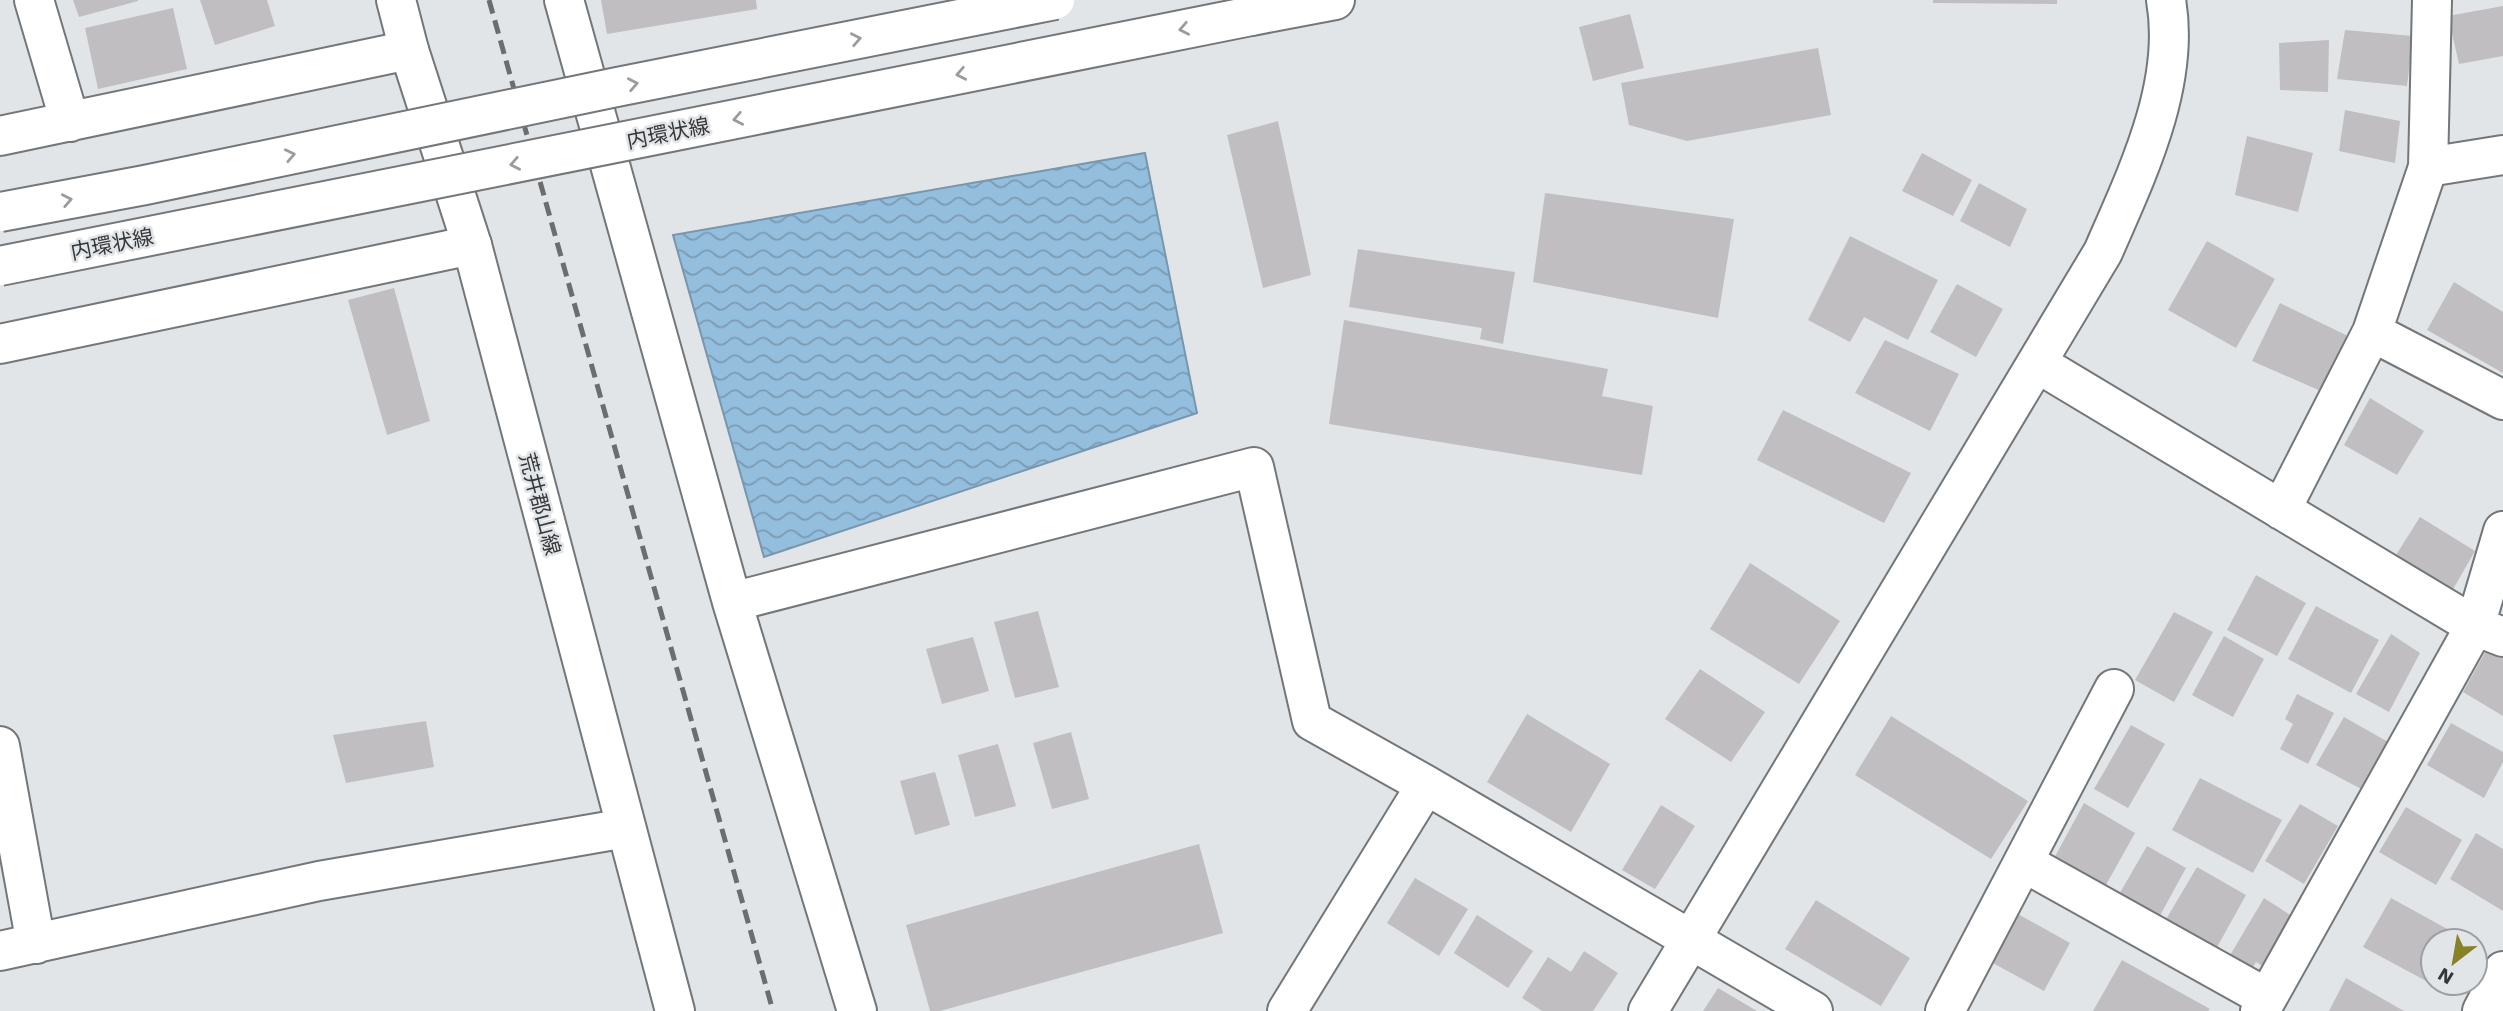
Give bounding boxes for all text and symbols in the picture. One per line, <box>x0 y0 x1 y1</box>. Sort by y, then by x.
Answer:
one-way arrow <box>1178 21 1190 36</box>
one-way arrow <box>850 33 862 48</box>
one-way arrow <box>955 66 967 81</box>
one-way arrow <box>627 77 639 92</box>
one-way arrow <box>732 111 744 126</box>
street label: 内環状線 <box>624 113 712 153</box>
one-way arrow <box>284 148 296 163</box>
one-way arrow <box>509 155 521 170</box>
one-way arrow <box>61 193 73 208</box>
street label: 内環状線 <box>68 224 156 264</box>
street label: 荒井郡山線 <box>514 450 566 558</box>
north arrow <box>2419 927 2489 997</box>
text: N <box>2434 963 2457 990</box>

